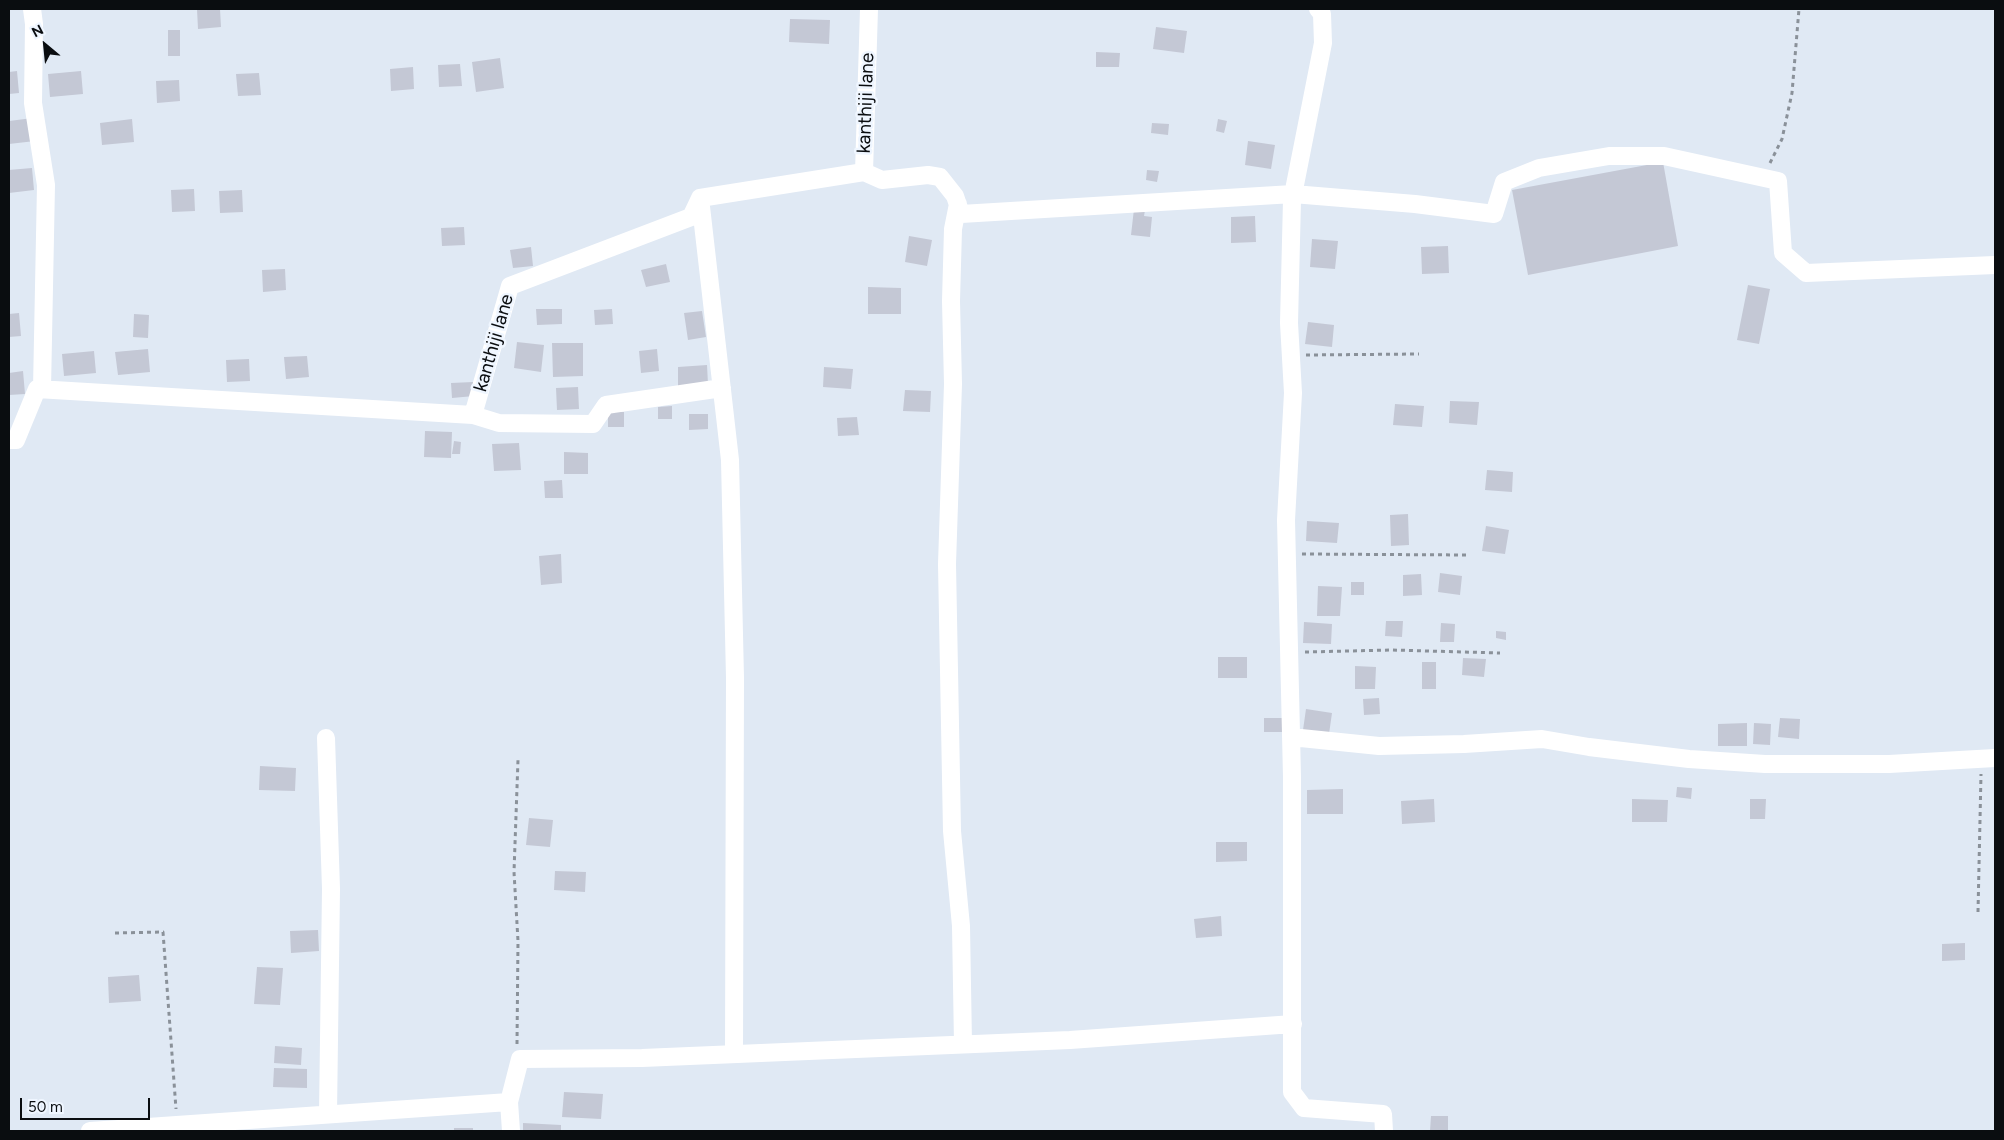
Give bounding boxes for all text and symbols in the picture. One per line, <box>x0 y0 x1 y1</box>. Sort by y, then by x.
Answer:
north arrow <box>20 20 70 70</box>
text: N <box>29 21 46 41</box>
street label: kanthiji lane <box>853 52 879 154</box>
street label: kanthiji lane <box>469 292 519 394</box>
scale bar <box>22 1088 152 1120</box>
text: 50 m <box>28 1098 63 1116</box>

